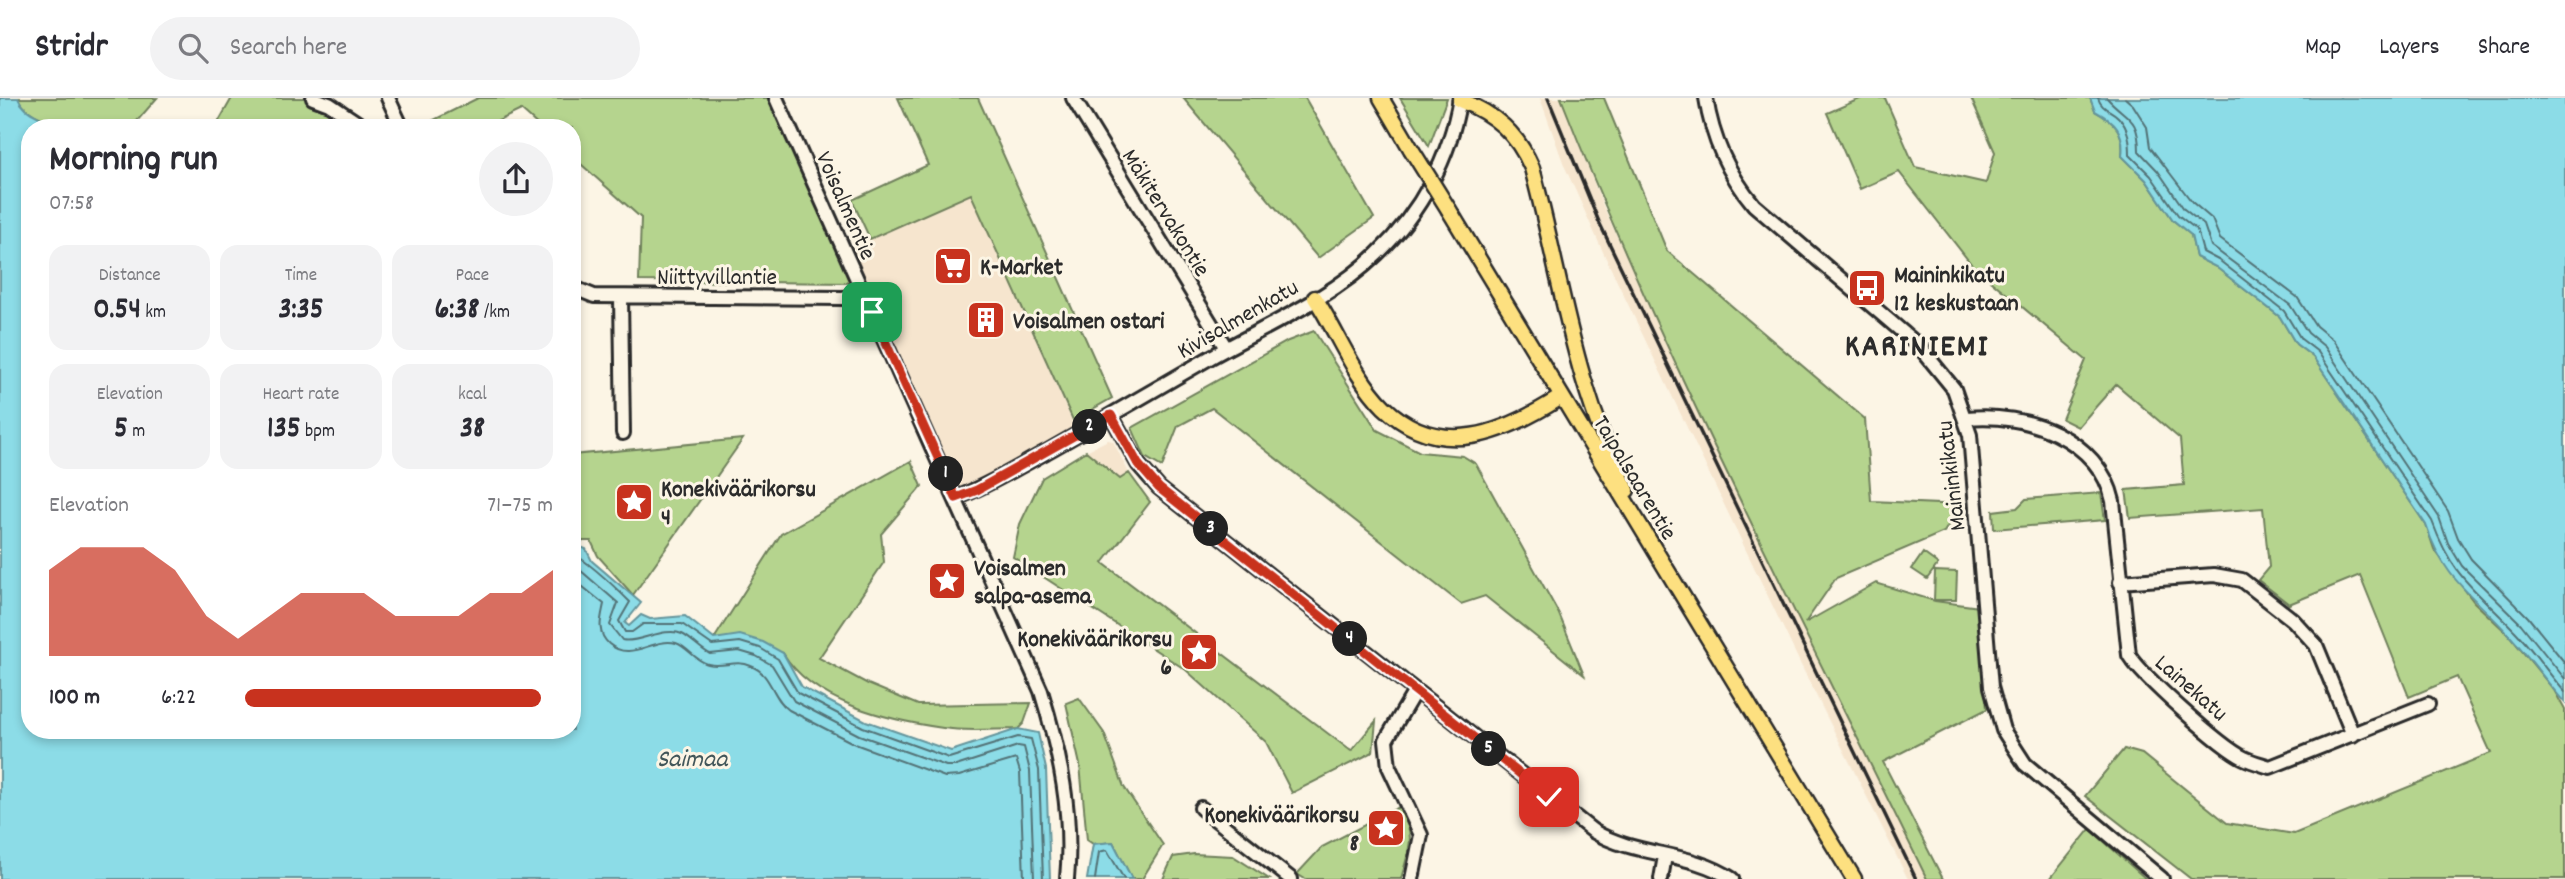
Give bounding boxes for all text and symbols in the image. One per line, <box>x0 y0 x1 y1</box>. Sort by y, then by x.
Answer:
search box <box>150 17 640 80</box>
text: Stridr <box>35 25 108 72</box>
icon: search <box>174 29 212 67</box>
text: Search here <box>230 30 347 67</box>
text: Map <box>2305 31 2341 65</box>
text: Layers <box>2379 31 2440 65</box>
text: Share <box>2478 31 2530 65</box>
text: Morning run <box>49 134 218 189</box>
button: share <box>479 142 553 216</box>
street label: Mäkitervakontie <box>1112 143 1217 284</box>
street label: Voisalmentie <box>805 146 883 266</box>
text: 07:58 <box>49 188 94 221</box>
supermarket icon: K-Market <box>932 245 974 287</box>
place label: K-Market <box>980 252 1063 286</box>
place label: Maininkikatu 12 keskustaan <box>1894 260 2019 322</box>
street label: Niittyvillantie <box>657 262 777 296</box>
text: Distance <box>99 263 161 290</box>
text: Time <box>285 263 317 290</box>
text: Pace <box>456 263 489 290</box>
bus stop icon: Maininkikatu 12 keskustaan <box>1846 267 1888 309</box>
street label: Kivisalmenkatu <box>1171 272 1306 369</box>
pin <box>842 282 902 342</box>
text: 0.54 <box>93 290 141 333</box>
text: 3:35 <box>278 290 324 333</box>
text: 6:38 <box>435 290 480 333</box>
icon: arrive <box>853 293 891 331</box>
building icon: Voisalmen ostari <box>965 299 1007 341</box>
text: km <box>141 300 166 327</box>
text: /km <box>480 300 510 327</box>
place label: Voisalmen ostari <box>1013 306 1165 340</box>
district label: KARINIEMI <box>1845 326 1989 372</box>
text: Elevation <box>97 382 163 409</box>
text: Heart rate <box>263 382 339 409</box>
text: kcal <box>458 382 487 409</box>
text: 5 <box>114 409 128 452</box>
text: 135 <box>267 409 301 452</box>
text: 38 <box>460 409 485 452</box>
pin: 2 <box>1072 410 1108 444</box>
street label: Taipalsaarentie <box>1583 410 1684 547</box>
text: 2 <box>1085 413 1094 440</box>
text: m <box>128 419 145 446</box>
text: bpm <box>301 419 335 446</box>
street label: Maininkikatu <box>1929 419 1977 533</box>
pin: 1 <box>928 456 964 492</box>
text: 1 <box>943 460 948 487</box>
place label: Konekiväärikorsu 4 <box>661 474 816 536</box>
place icon: Konekiväärikorsu 4 <box>613 481 655 523</box>
text: Elevation <box>49 490 129 523</box>
text: 71–75 m <box>487 490 553 523</box>
pin: 3 <box>1194 512 1228 546</box>
text: 3 <box>1206 515 1215 542</box>
place label: Voisalmen salpa-asema <box>974 553 1092 615</box>
place icon: Voisalmen salpa-asema <box>926 560 968 602</box>
pin: 4 <box>1332 622 1368 656</box>
place label: Konekiväärikorsu 6 <box>1017 624 1172 686</box>
text: 4 <box>1346 625 1353 652</box>
place icon: Konekiväärikorsu 6 <box>1178 631 1220 673</box>
street label: Lainekatu <box>2146 648 2234 731</box>
text: 100 m <box>49 682 100 715</box>
text: 6:22 <box>161 682 196 715</box>
pin: 5 <box>1472 732 1506 766</box>
text: 5 <box>1484 735 1493 762</box>
water label: Saimaa <box>657 742 729 779</box>
pin <box>1519 767 1579 827</box>
icon: check <box>1530 778 1568 816</box>
place label: Konekiväärikorsu 8 <box>1204 800 1359 862</box>
place icon: Konekiväärikorsu 8 <box>1365 807 1407 849</box>

